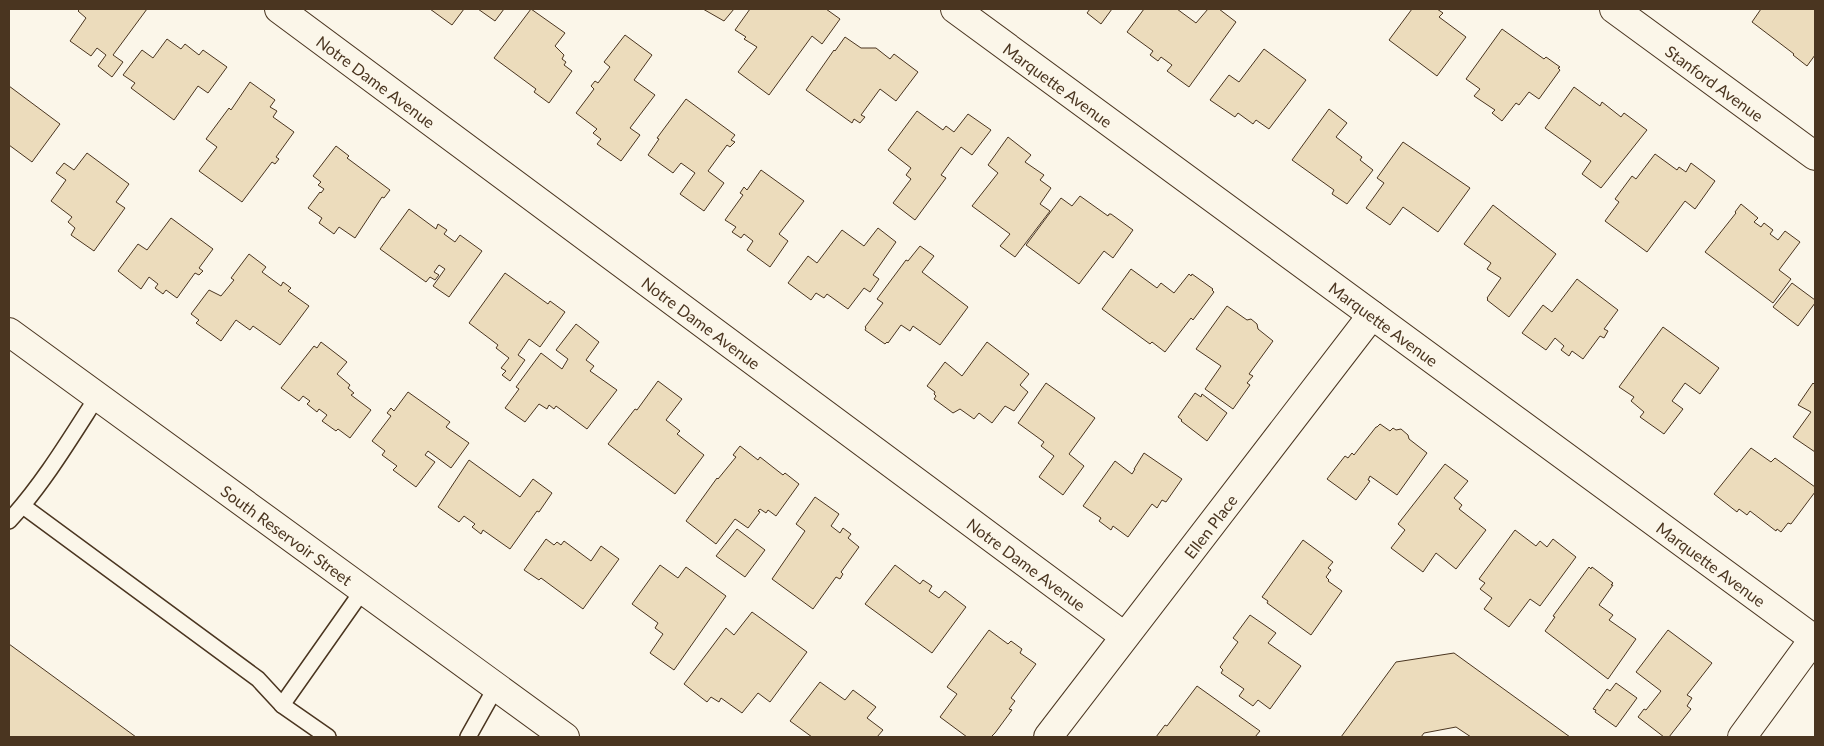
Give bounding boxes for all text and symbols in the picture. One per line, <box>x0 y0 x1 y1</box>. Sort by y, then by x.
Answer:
street label: Notre Dame Avenue <box>313 31 439 131</box>
street label: Marquette Avenue <box>1000 39 1116 131</box>
street label: Stanford Avenue <box>1662 41 1767 125</box>
street label: Notre Dame Avenue <box>638 272 764 373</box>
street label: Marquette Avenue <box>1326 277 1442 370</box>
street label: South Reservoir Street <box>218 481 356 589</box>
street label: Ellen Place <box>1179 490 1241 562</box>
street label: Notre Dame Avenue <box>964 514 1090 614</box>
street label: Marquette Avenue <box>1653 518 1770 610</box>

